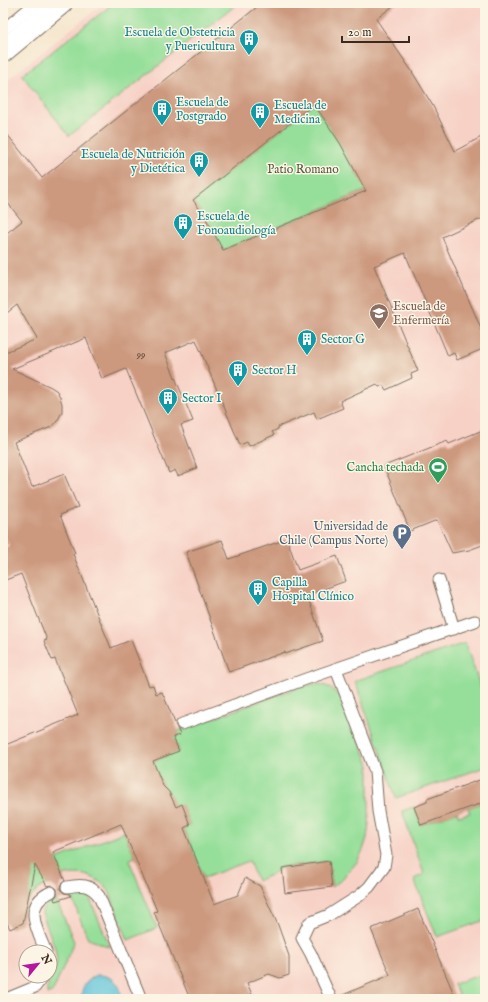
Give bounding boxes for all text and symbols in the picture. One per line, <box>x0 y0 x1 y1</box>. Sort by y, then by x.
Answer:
scale bar <box>342 18 409 44</box>
place label: Escuela de Obstetricia y Puericultura <box>125 25 236 54</box>
text: 20 m <box>348 25 371 40</box>
building icon: Escuela de Obstetricia y Puericultura <box>238 28 260 56</box>
place label: Escuela de Postgrado <box>176 95 229 124</box>
building icon: Escuela de Postgrado <box>151 98 173 126</box>
place label: Escuela de Medicina <box>274 98 327 127</box>
building icon: Escuela de Medicina <box>249 101 271 129</box>
place label: Escuela de Nutrición y Dietética <box>81 147 186 176</box>
building icon: Escuela de Nutrición y Dietética <box>188 150 210 178</box>
park label: Patio Romano <box>267 162 339 177</box>
place label: Escuela de Fonoaudiología <box>197 209 277 238</box>
building icon: Escuela de Fonoaudiología <box>172 212 194 240</box>
place label: Escuela de Enfermería <box>393 299 450 328</box>
school or university icon: Escuela de Enfermería <box>368 302 390 330</box>
building icon: Sector G <box>296 328 318 356</box>
place label: Sector G <box>321 332 365 347</box>
house number: 99 <box>136 349 145 362</box>
building icon: Sector H <box>227 359 249 387</box>
place label: Sector H <box>252 363 297 378</box>
building icon: Sector I <box>157 387 179 415</box>
place label: Sector I <box>182 391 222 406</box>
sports icon: Cancha techada <box>427 456 449 484</box>
place label: Cancha techada <box>347 460 425 475</box>
place label: Universidad de Chile (Campus Norte) <box>279 519 388 549</box>
parking icon: Universidad de Chile (Campus Norte) <box>391 522 413 550</box>
place label: Capilla Hospital Clínico <box>272 575 354 605</box>
building icon: Capilla Hospital Clínico <box>247 578 269 606</box>
north arrow <box>18 944 58 984</box>
text: N <box>37 951 55 968</box>

